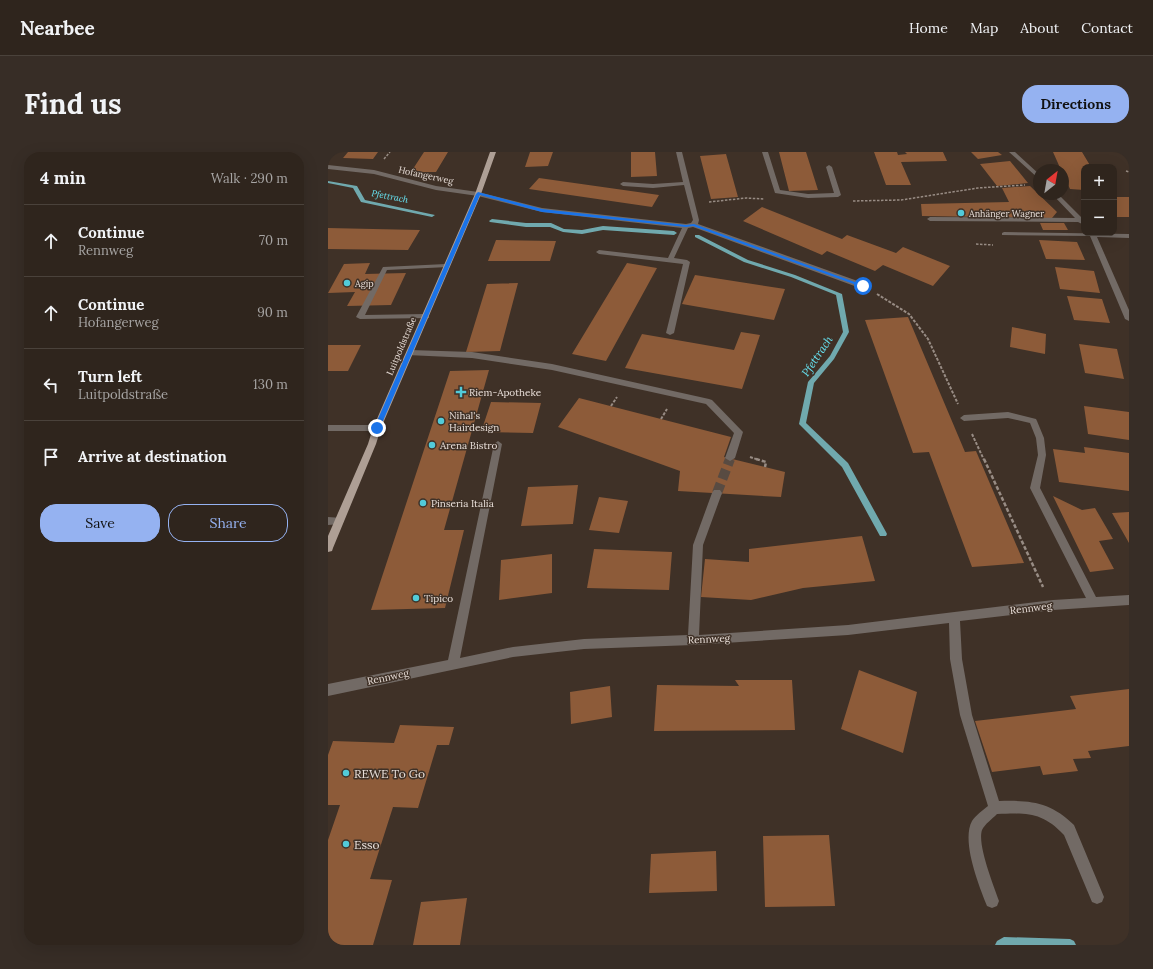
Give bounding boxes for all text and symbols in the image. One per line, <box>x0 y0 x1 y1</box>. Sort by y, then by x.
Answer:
text: Nearbee <box>20 16 95 40</box>
text: Home <box>909 19 948 37</box>
text: Map <box>970 19 998 37</box>
text: About <box>1020 19 1059 37</box>
text: Contact <box>1081 19 1133 37</box>
button: Directions <box>1022 85 1129 123</box>
text: Find us <box>24 86 122 122</box>
street label: Hofangerweg <box>398 164 455 186</box>
north arrow <box>1033 164 1069 200</box>
map controls <box>1081 164 1117 236</box>
button: + <box>1081 164 1117 200</box>
text: 4 min <box>40 167 86 189</box>
text: Walk · 290 m <box>211 170 288 187</box>
water label: Pfettrach <box>371 187 410 205</box>
button: − <box>1081 200 1117 236</box>
marker: Anhänger Wagner <box>956 208 966 218</box>
place label: Anhänger Wagner <box>968 208 1044 219</box>
text: Continue <box>78 223 144 242</box>
icon: ahead <box>40 230 62 252</box>
text: 70 m <box>259 232 288 249</box>
text: Rennweg <box>78 242 133 259</box>
route start <box>854 277 872 295</box>
marker: Agip <box>342 278 352 288</box>
place label: Agip <box>354 278 374 289</box>
text: Continue <box>78 295 144 314</box>
icon: ahead <box>40 302 62 324</box>
text: 90 m <box>257 304 288 321</box>
text: Hofangerweg <box>78 314 159 331</box>
street label: Luitpoldstraße <box>384 315 418 377</box>
water label: Pfettrach <box>798 333 836 379</box>
text: Turn left <box>78 367 142 386</box>
icon: left <box>40 374 62 396</box>
text: 130 m <box>253 376 288 393</box>
text: Luitpoldstraße <box>78 386 168 403</box>
place label: Riem-Apotheke <box>469 386 542 399</box>
marker: Riem-Apotheke <box>456 387 466 397</box>
place label: Nihal's Hairdesign <box>449 409 499 434</box>
marker: Nihal's Hairdesign <box>436 416 446 426</box>
route end <box>368 419 386 437</box>
place label: Arena Bistro <box>439 439 498 452</box>
marker: Arena Bistro <box>427 440 437 450</box>
icon: arrive <box>40 446 62 468</box>
text: Arrive at destination <box>78 447 227 466</box>
place label: Pinseria Italia <box>431 497 494 510</box>
marker: Pinseria Italia <box>418 498 428 508</box>
button: Save <box>40 504 160 542</box>
button: Share <box>168 504 288 542</box>
place label: Tipico <box>424 592 453 605</box>
marker: Tipico <box>411 593 421 603</box>
street label: Rennweg <box>1009 599 1053 617</box>
street label: Rennweg <box>687 631 731 647</box>
street label: Rennweg <box>366 666 411 688</box>
place label: REWE To Go <box>354 766 425 781</box>
marker: REWE To Go <box>341 768 351 778</box>
place label: Esso <box>354 837 380 852</box>
marker: Esso <box>341 839 351 849</box>

